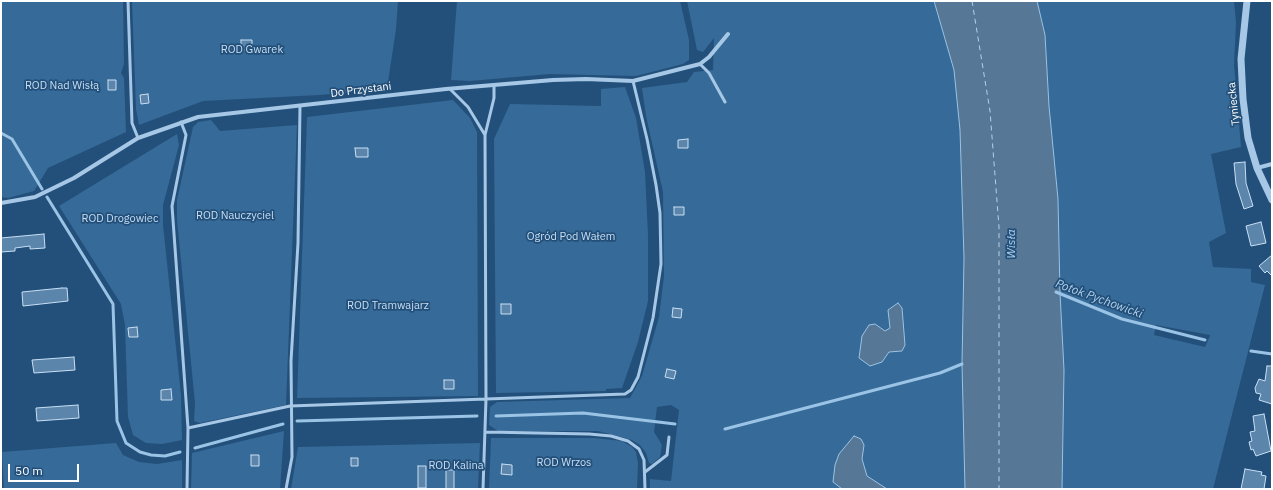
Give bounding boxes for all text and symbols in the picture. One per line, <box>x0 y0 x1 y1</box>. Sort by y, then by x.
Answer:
park label: ROD Gwarek <box>221 43 283 57</box>
park label: ROD Nad Wisłą <box>25 79 99 93</box>
street label: Do Przystani <box>330 80 392 100</box>
street label: Tyniecka <box>1225 82 1243 126</box>
park label: ROD Nauczyciel <box>196 209 274 223</box>
park label: ROD Drogowiec <box>82 212 158 226</box>
water label: Wisła <box>1005 229 1019 259</box>
park label: Ogród Pod Wałem <box>527 230 615 244</box>
water label: Potok Pychowicki <box>1053 277 1145 321</box>
park label: ROD Tramwajarz <box>347 299 429 313</box>
scale bar <box>10 456 81 482</box>
park label: ROD Wrzos <box>537 456 591 470</box>
park label: ROD Kalina <box>428 459 484 473</box>
text: 50 m <box>15 463 43 478</box>

